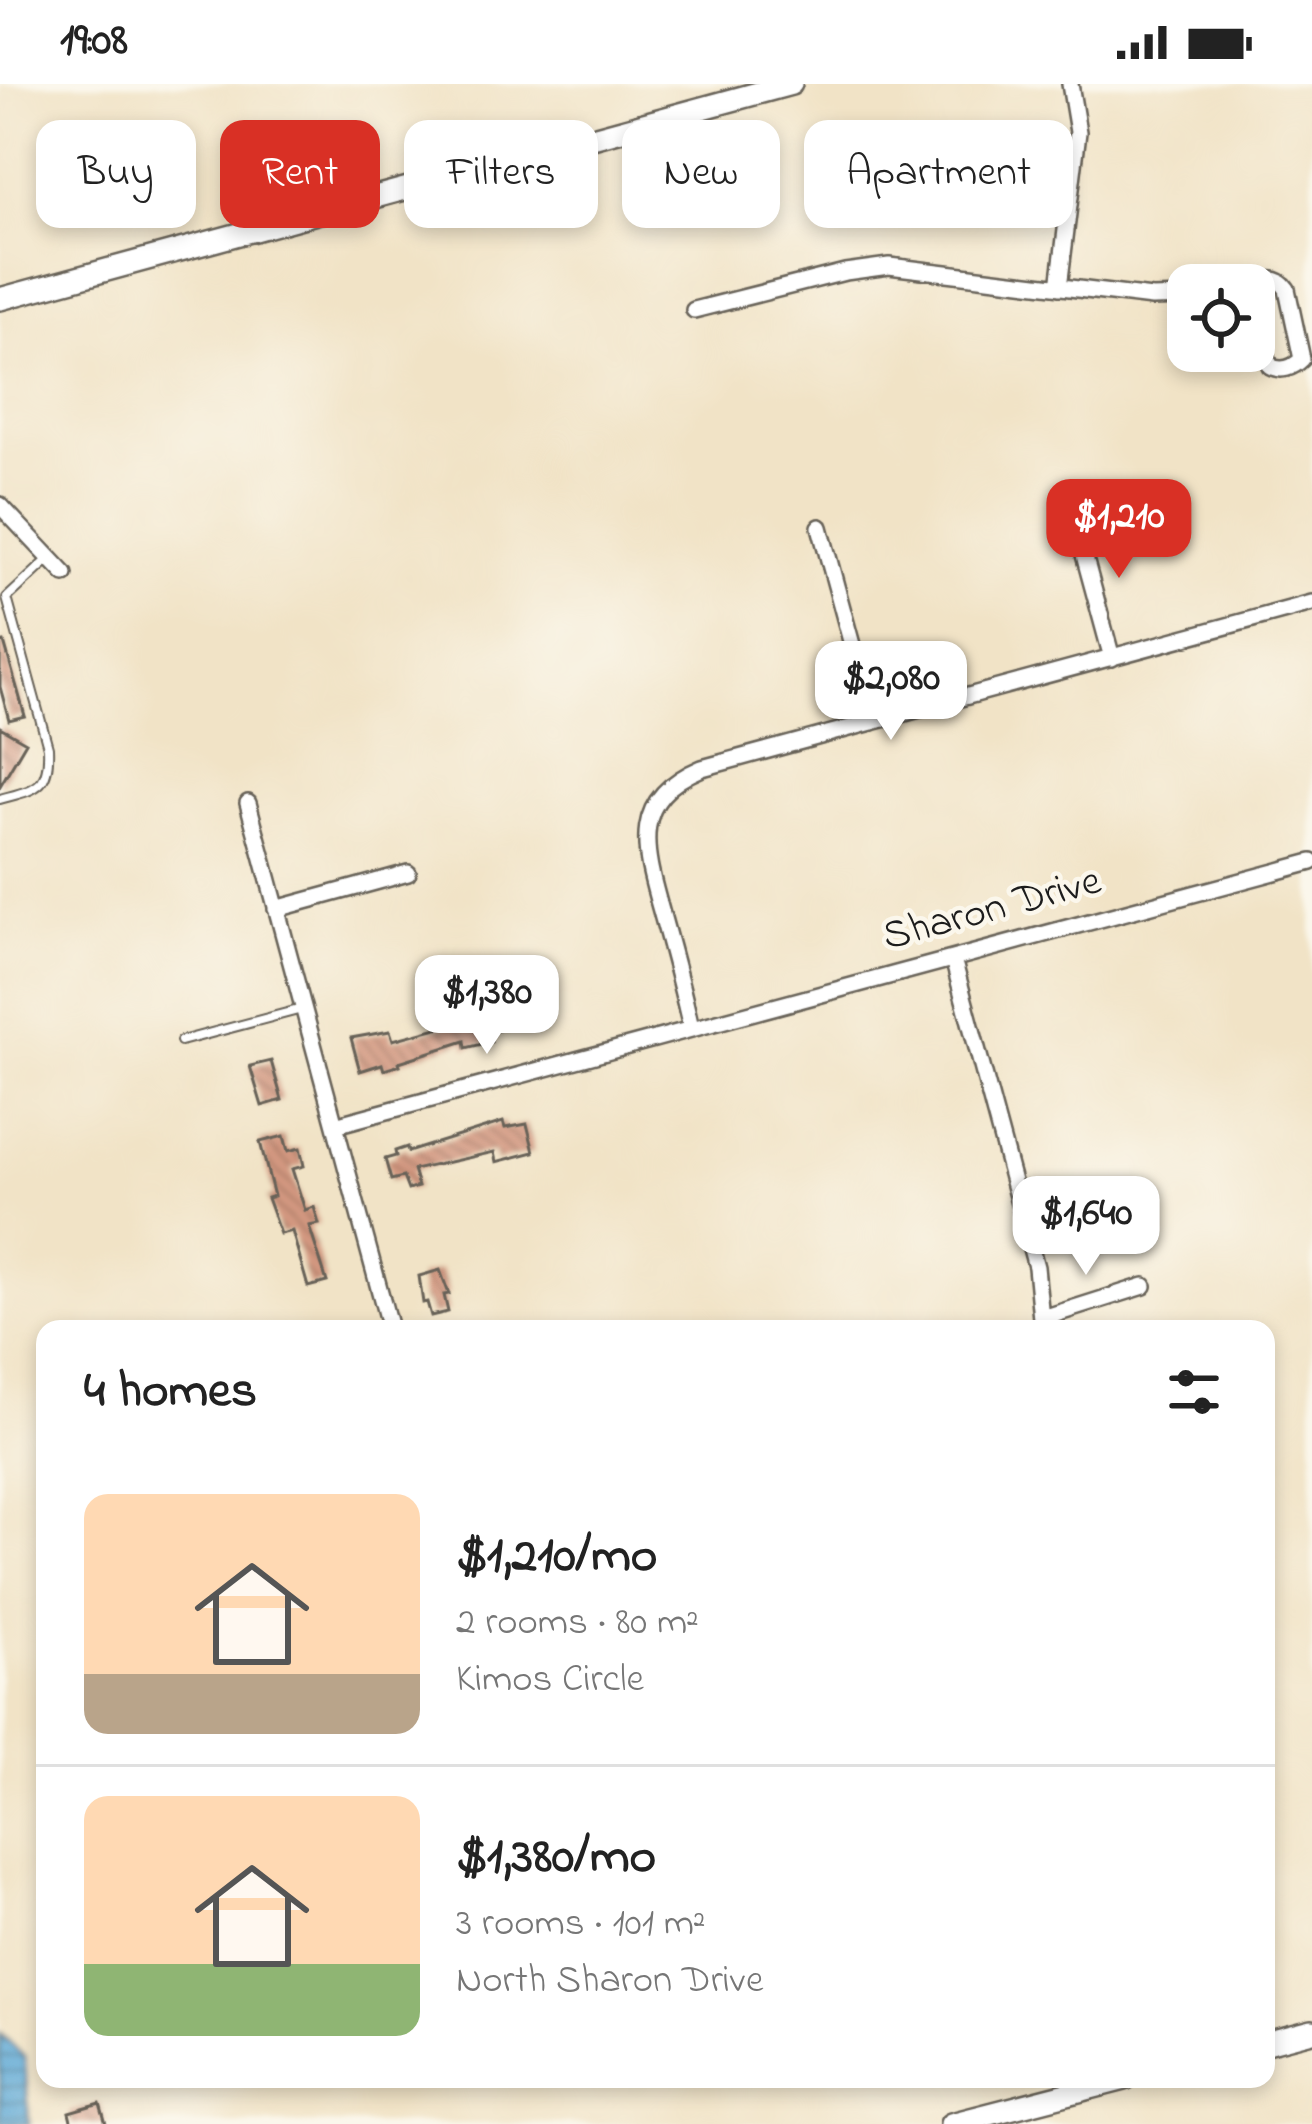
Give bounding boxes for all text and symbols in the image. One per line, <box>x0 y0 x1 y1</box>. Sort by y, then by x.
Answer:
text: 19:08 <box>60 9 128 75</box>
chip: Buy <box>36 120 196 228</box>
chip: Rent <box>220 120 380 228</box>
chip: Filters <box>404 120 598 228</box>
chip: New <box>622 120 780 228</box>
chip: Apartment <box>804 120 1073 228</box>
map controls <box>1167 264 1275 372</box>
button: locate <box>1167 264 1275 372</box>
pin: $1,210 <box>1021 479 1217 581</box>
text: $1,210 <box>1073 489 1165 546</box>
pin: $2,080 <box>793 641 989 743</box>
text: $2,080 <box>842 651 940 708</box>
street label: Sharon Drive <box>876 852 1108 968</box>
pin: $1,380 <box>389 955 585 1057</box>
text: $1,380 <box>442 965 532 1022</box>
pin: $1,640 <box>988 1176 1184 1278</box>
text: $1,640 <box>1040 1186 1132 1243</box>
text: 4 homes <box>84 1355 257 1430</box>
icon: filters <box>1161 1359 1227 1425</box>
text: $1,210/mo <box>456 1520 657 1595</box>
icon: home <box>180 1542 324 1686</box>
text: 2 rooms · 80 m² <box>456 1595 699 1652</box>
text: Kimos Circle <box>456 1652 644 1709</box>
text: $1,380/mo <box>456 1821 656 1896</box>
icon: home <box>180 1844 324 1988</box>
text: 3 rooms · 101 m² <box>456 1896 706 1953</box>
text: North Sharon Drive <box>456 1953 763 2010</box>

